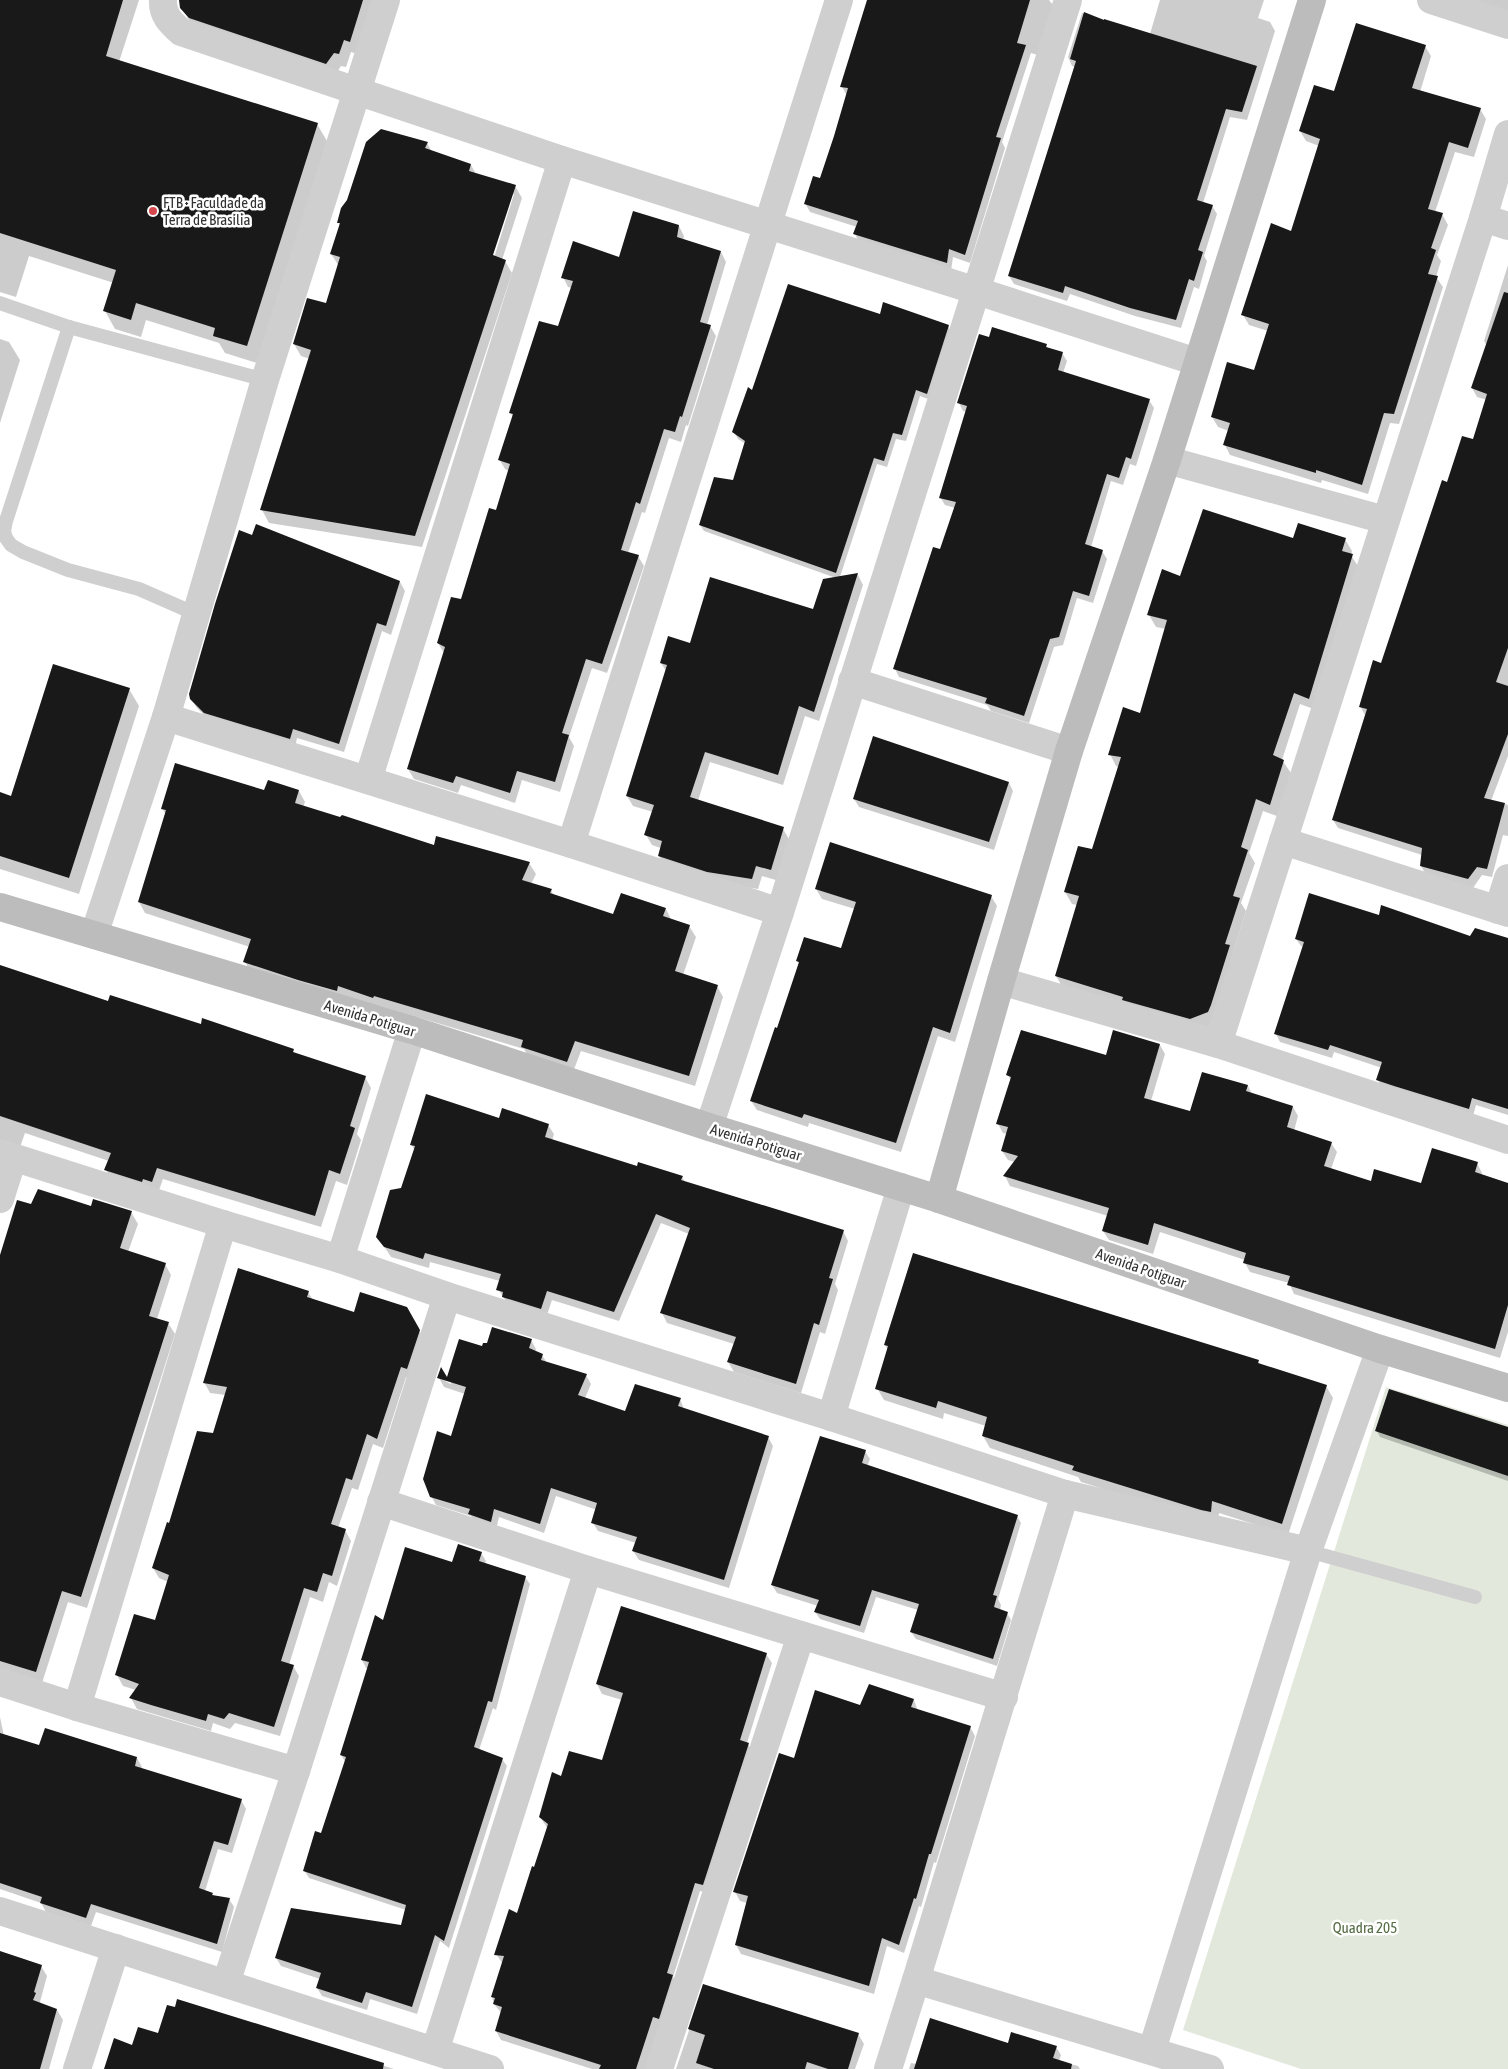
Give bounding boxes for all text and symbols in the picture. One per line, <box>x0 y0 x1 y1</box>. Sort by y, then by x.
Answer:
place label: FTB - Faculdade da Terra de Brasília <box>163 194 264 228</box>
marker: FTB - Faculdade da Terra de Brasília <box>147 205 159 217</box>
street label: Avenida Potiguar <box>322 996 418 1040</box>
street label: Avenida Potiguar <box>708 1120 804 1164</box>
street label: Avenida Potiguar <box>1094 1245 1189 1292</box>
park label: Quadra 205 <box>1333 1919 1397 1936</box>

